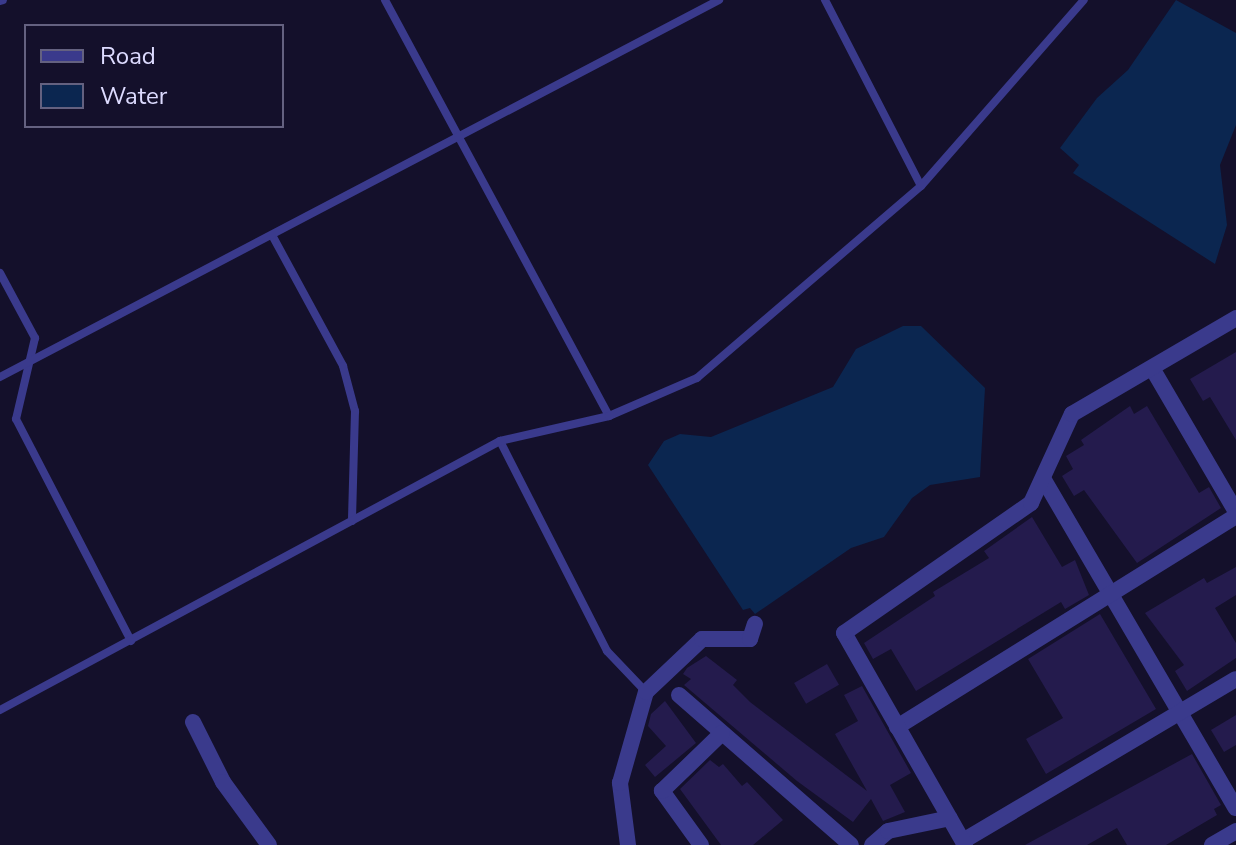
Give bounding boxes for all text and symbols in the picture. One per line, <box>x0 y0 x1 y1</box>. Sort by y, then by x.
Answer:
legend <box>24 24 284 128</box>
text: Road <box>100 40 156 72</box>
text: Water <box>100 80 167 112</box>

